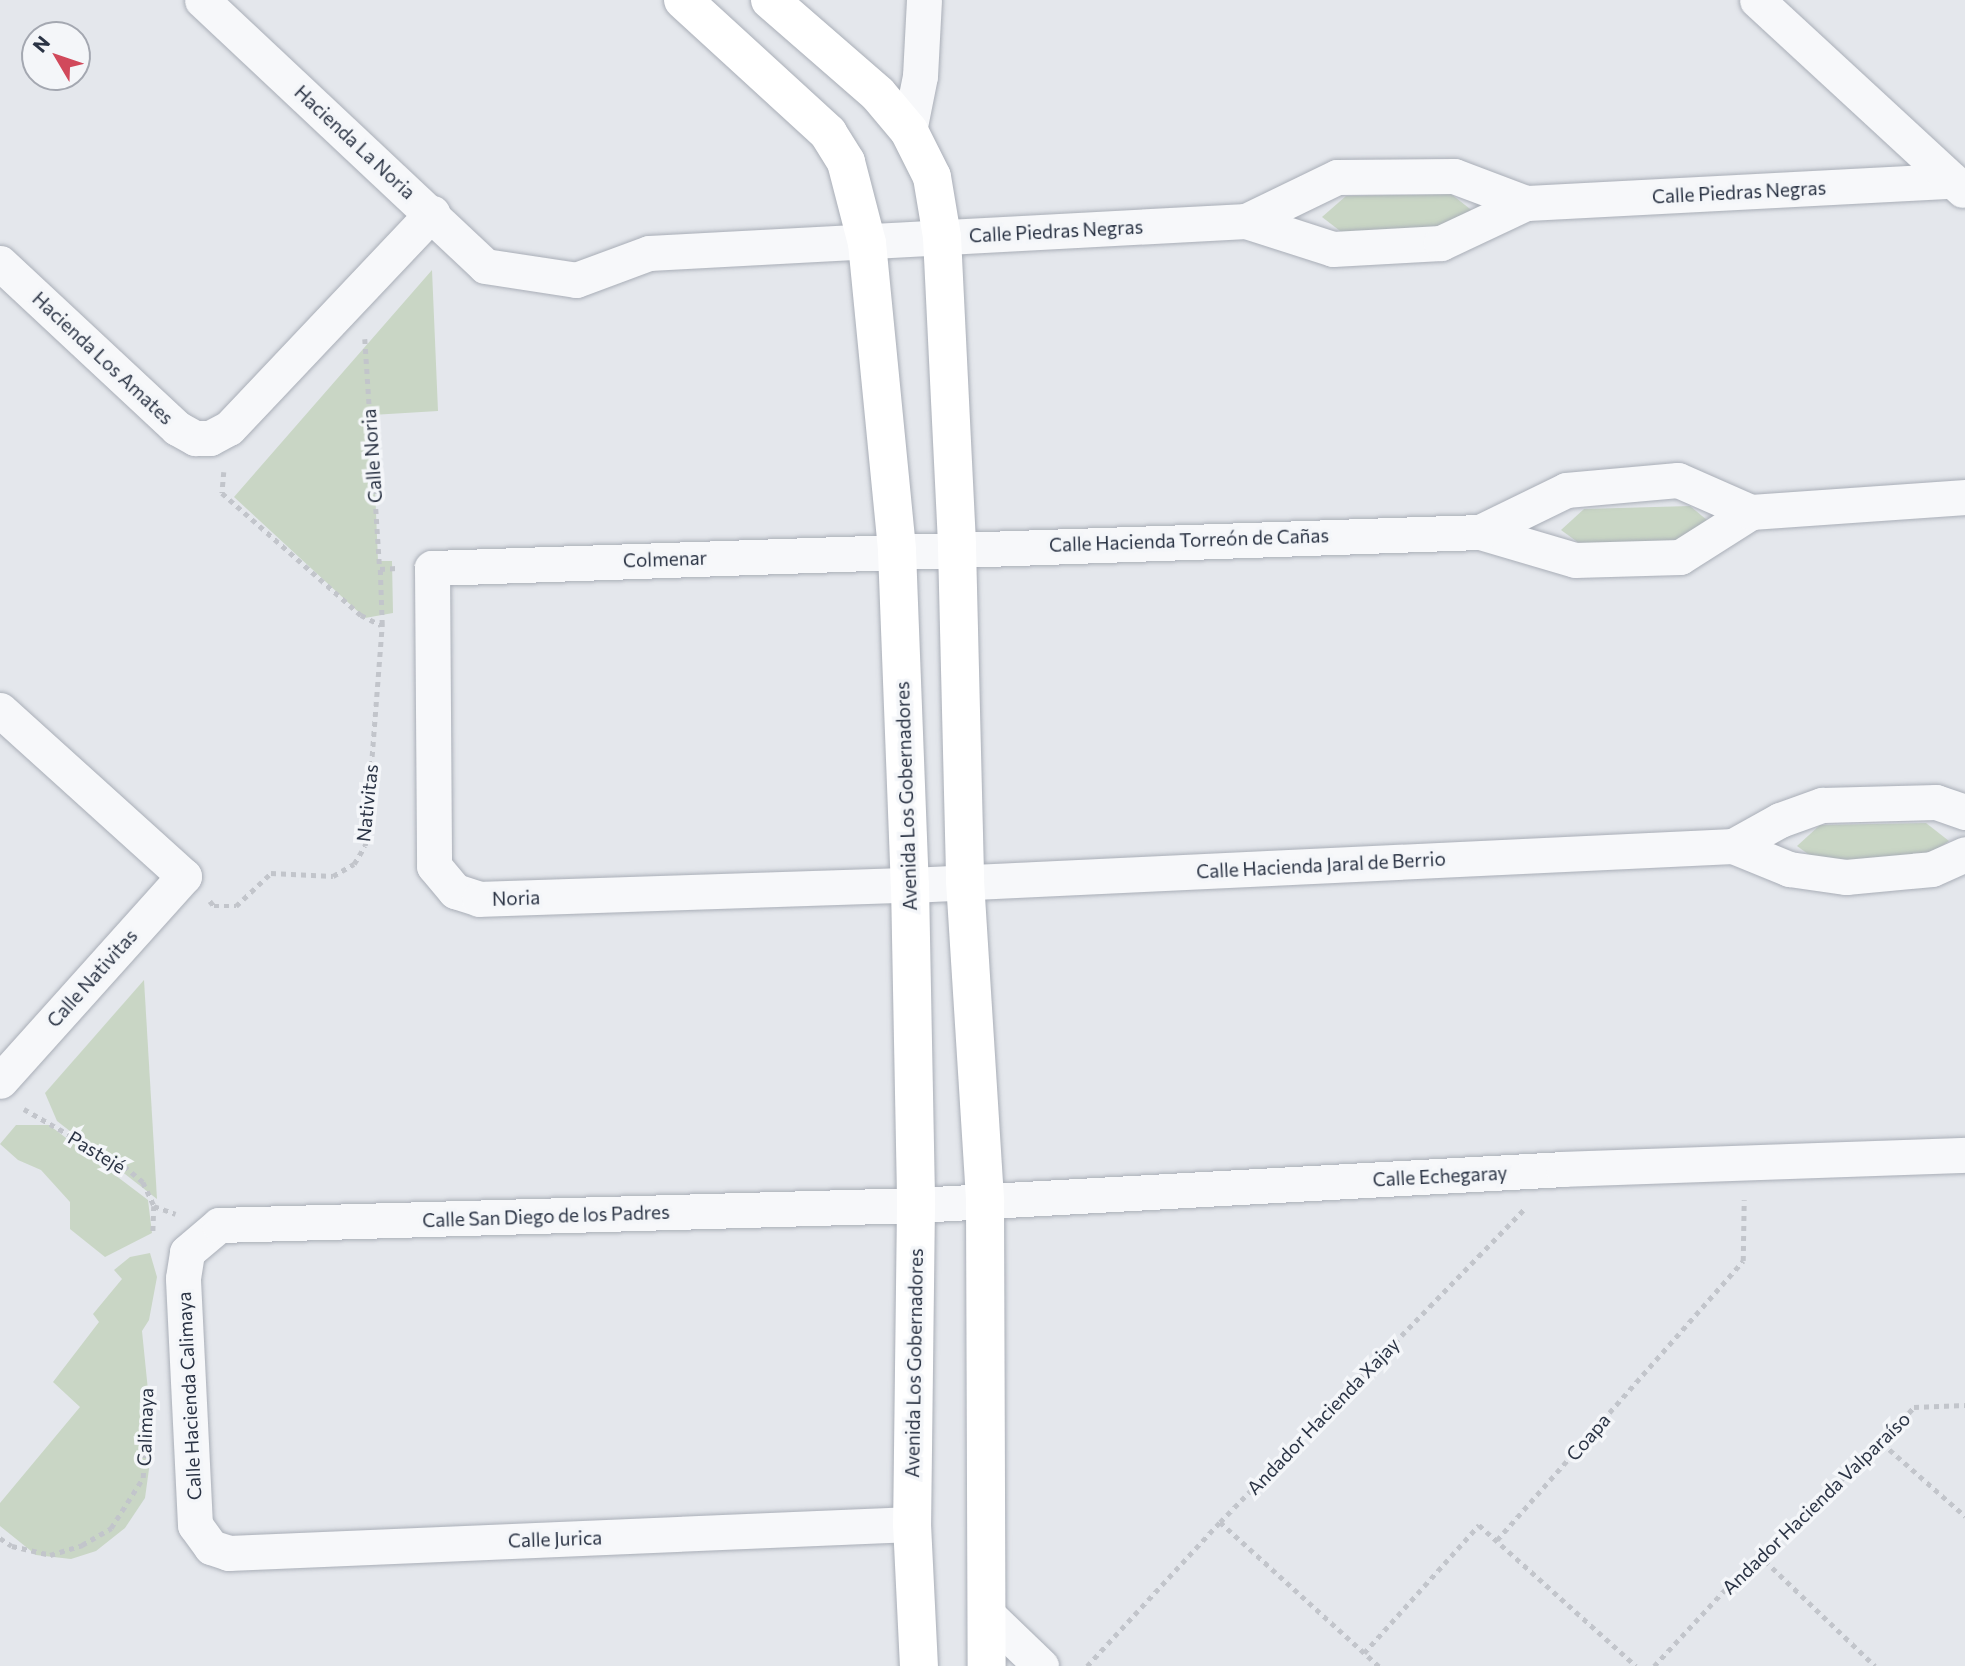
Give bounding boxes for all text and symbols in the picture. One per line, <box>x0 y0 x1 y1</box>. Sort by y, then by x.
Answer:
north arrow <box>21 21 91 91</box>
text: N <box>27 31 54 57</box>
street label: Hacienda La Noria <box>290 80 420 204</box>
street label: Calle Piedras Negras <box>1651 176 1827 208</box>
street label: Calle Piedras Negras <box>968 215 1144 247</box>
street label: Hacienda Los Amates <box>28 287 178 429</box>
street label: Calle Noria <box>357 408 387 504</box>
street label: Calle Hacienda Torreón de Cañas <box>1049 524 1329 556</box>
street label: Colmenar <box>623 546 707 572</box>
street label: Avenida Los Gobernadores <box>891 681 921 911</box>
street label: Nativitas <box>352 763 382 843</box>
street label: Calle Hacienda Jaral de Berrio <box>1196 847 1446 883</box>
street label: Noria <box>492 886 540 910</box>
street label: Calle Nativitas <box>42 924 142 1032</box>
street label: Pastejé <box>64 1126 130 1178</box>
street label: Calle Echegaray <box>1372 1161 1508 1191</box>
street label: Calle San Diego de los Padres <box>422 1200 670 1232</box>
street label: Avenida Los Gobernadores <box>901 1248 927 1478</box>
street label: Calle Hacienda Calimaya <box>172 1291 206 1501</box>
street label: Andador Hacienda Xajay <box>1242 1333 1404 1499</box>
street label: Calimaya <box>132 1387 158 1467</box>
street label: Andador Hacienda Valparaíso <box>1717 1407 1915 1599</box>
street label: Coapa <box>1561 1409 1615 1465</box>
street label: Calle Jurica <box>508 1526 602 1552</box>

